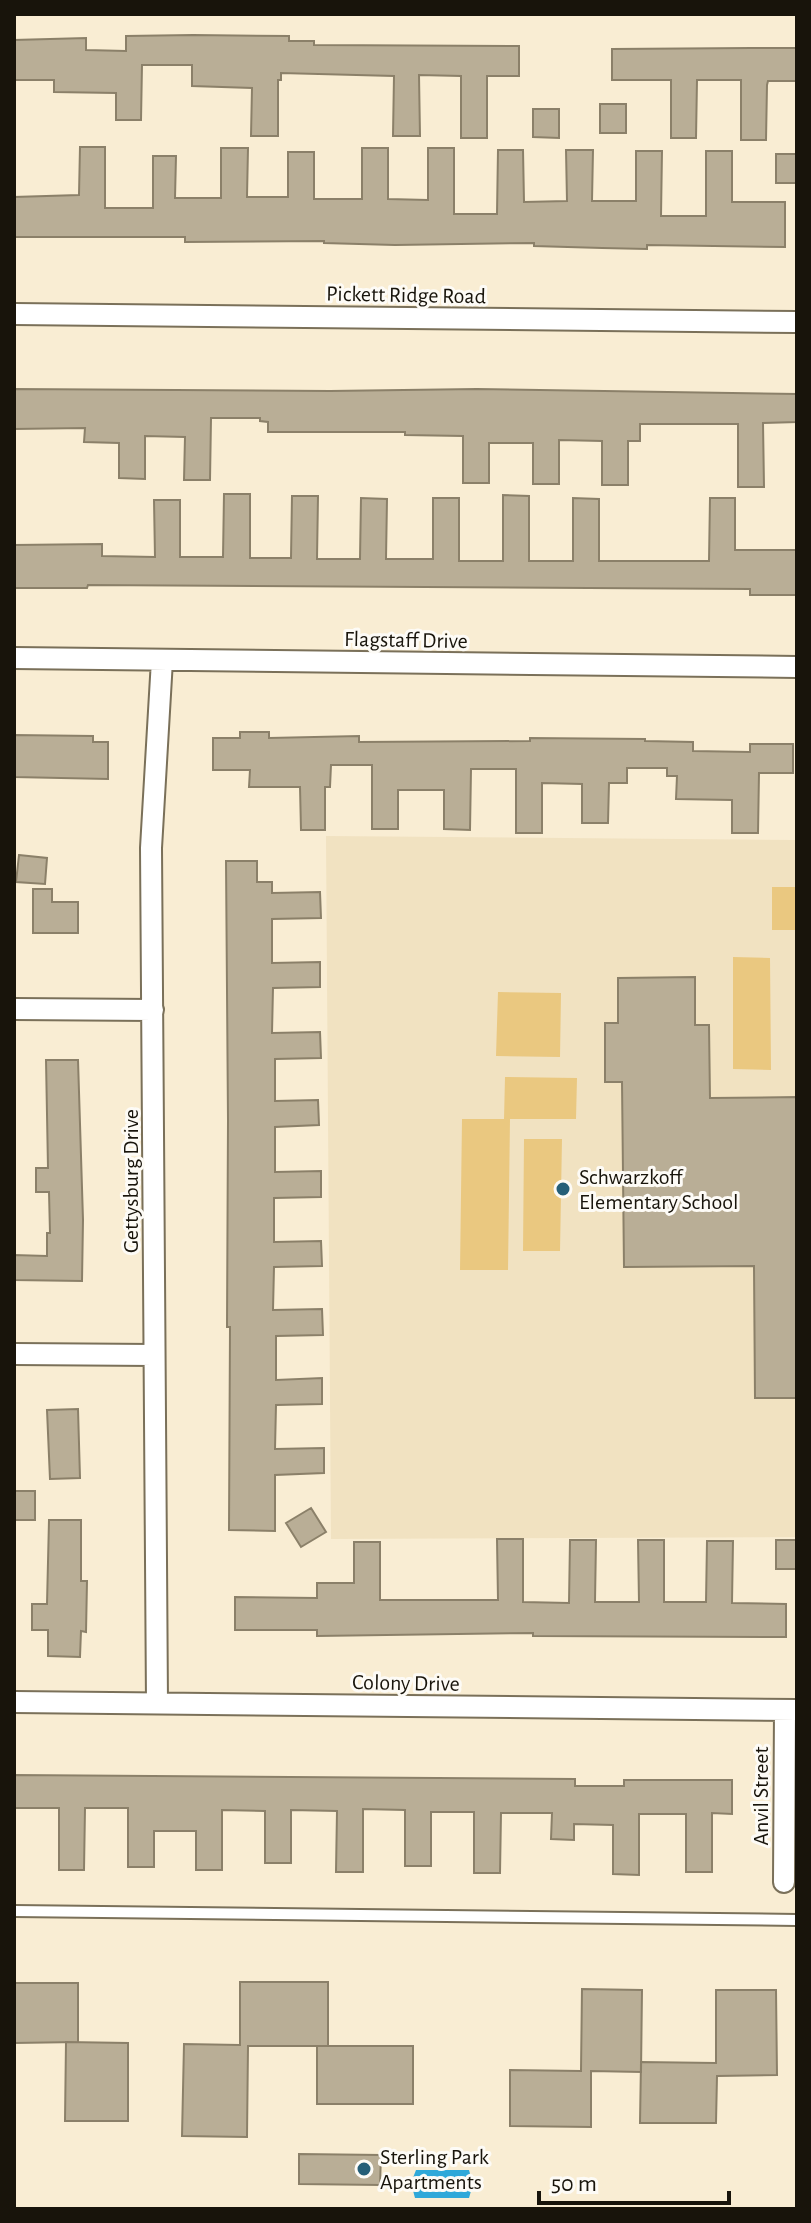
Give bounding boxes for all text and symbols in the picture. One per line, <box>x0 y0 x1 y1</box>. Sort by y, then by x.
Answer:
street label: Pickett Ridge Road <box>326 283 486 307</box>
street label: Flagstaff Drive <box>344 628 468 652</box>
street label: Gettysburg Drive <box>120 1109 142 1253</box>
place label: Schwarzkoff Elementary School <box>579 1166 739 1213</box>
marker: Schwarzkoff Elementary School <box>554 1180 572 1198</box>
street label: Colony Drive <box>352 1671 460 1695</box>
street label: Anvil Street <box>750 1747 772 1845</box>
place label: Sterling Park Apartments <box>380 2146 489 2193</box>
scale bar <box>539 2155 729 2205</box>
marker: Sterling Park Apartments <box>355 2160 373 2178</box>
text: 50 m <box>551 2172 597 2196</box>

